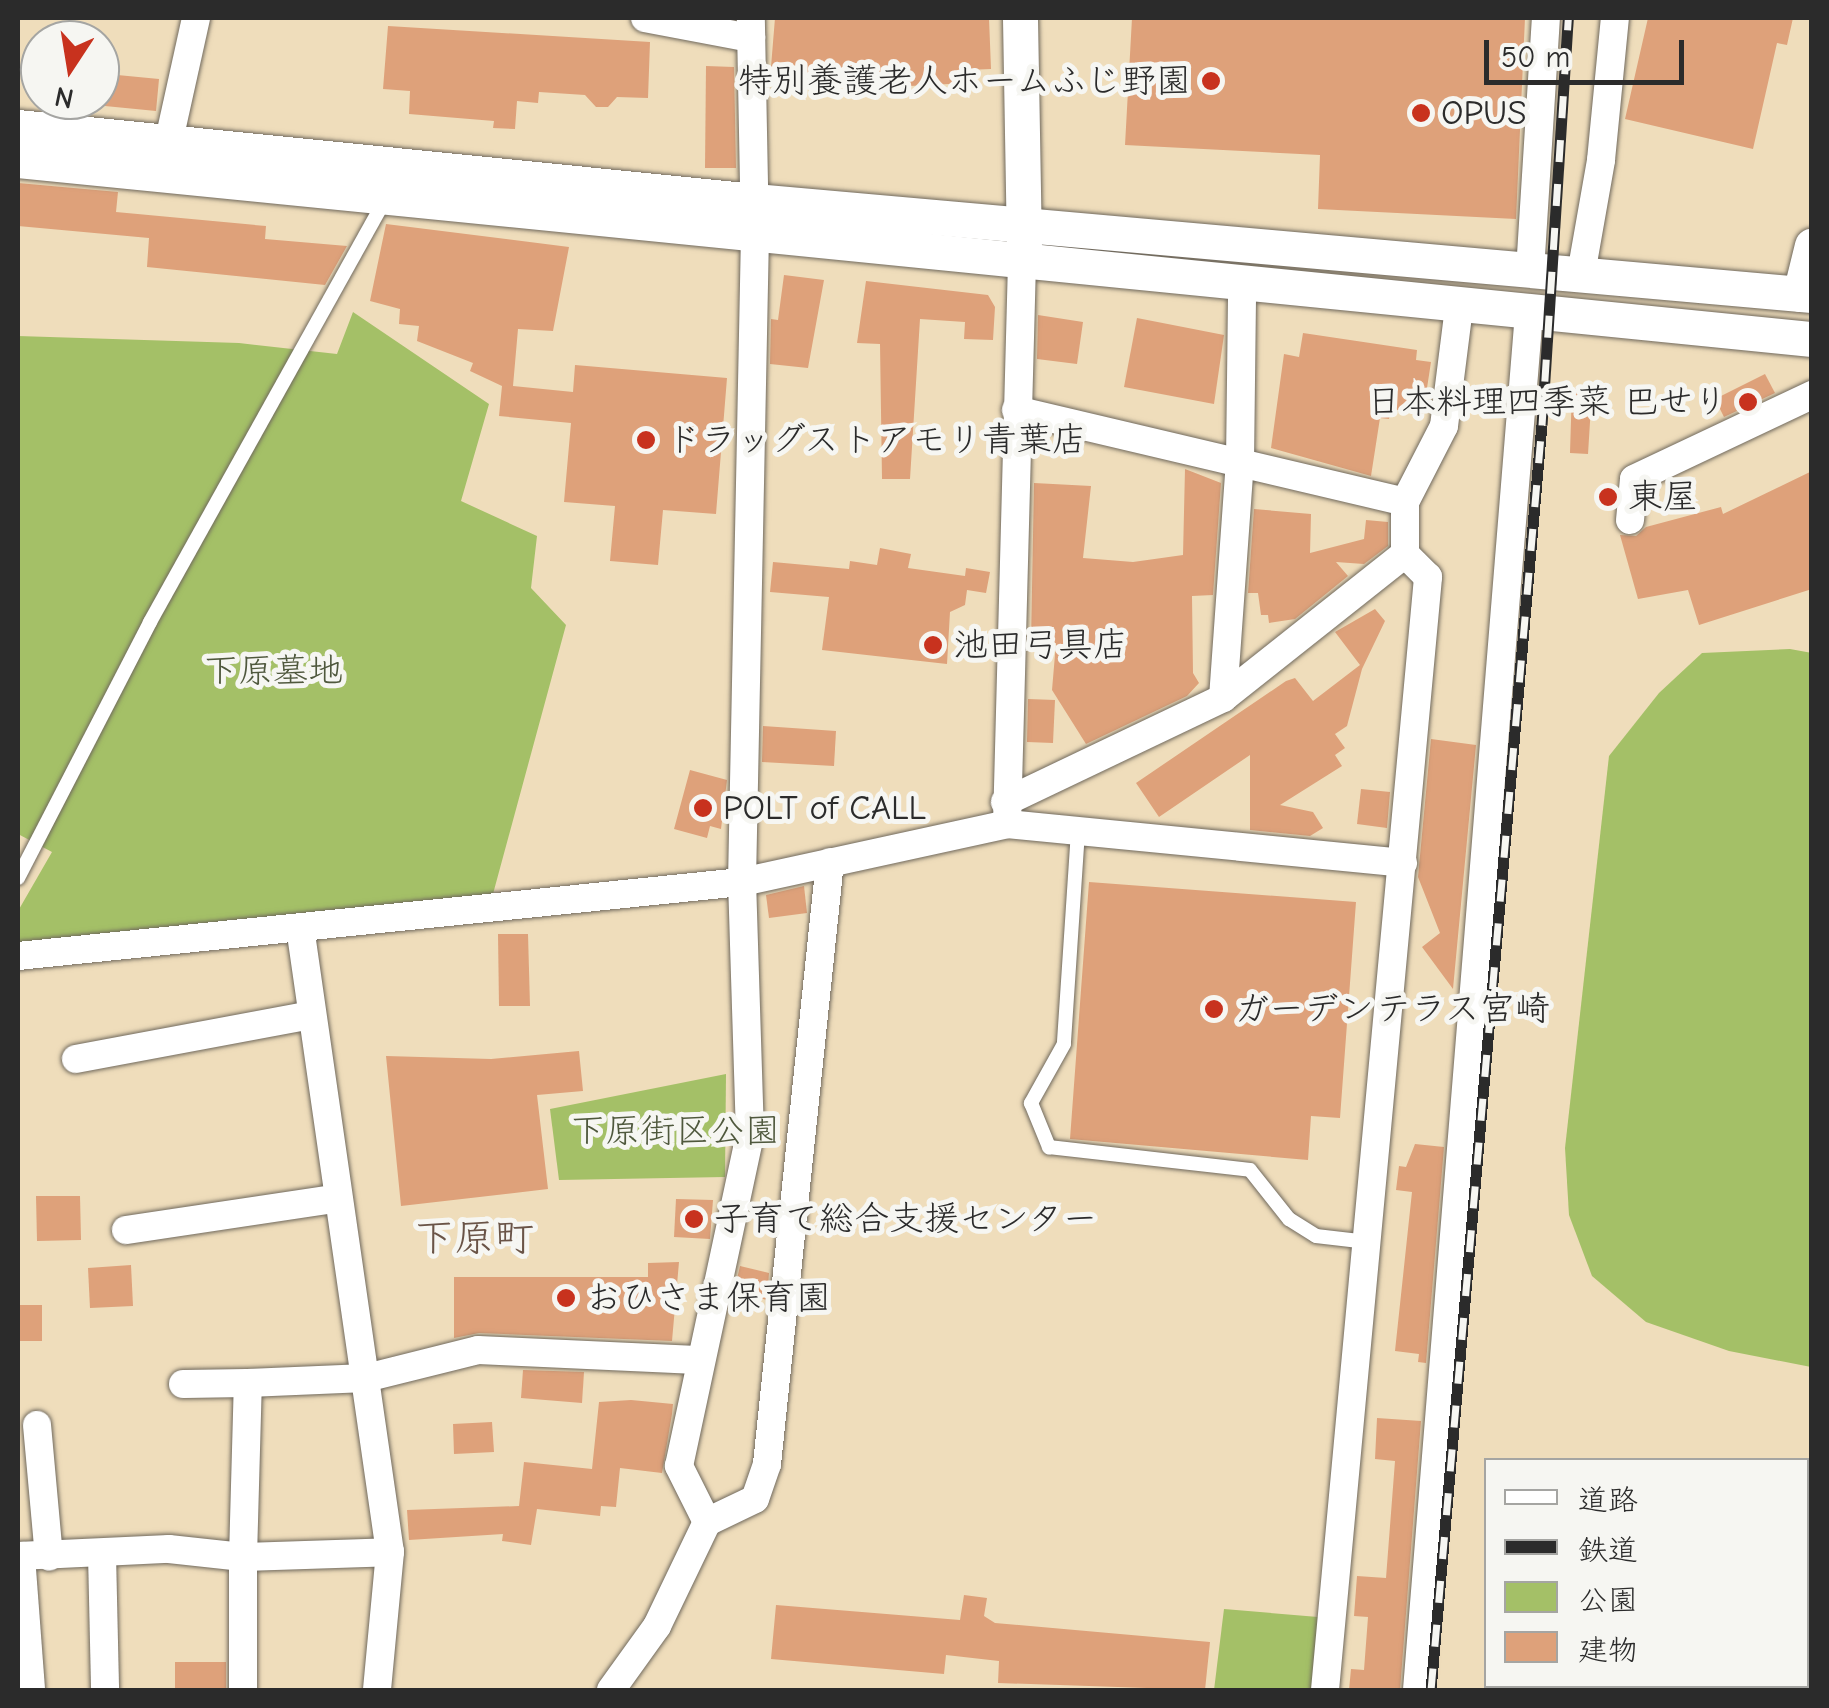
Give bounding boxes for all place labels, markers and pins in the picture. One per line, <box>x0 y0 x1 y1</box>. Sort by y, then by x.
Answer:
place label: 特別養護老人ホームふじ野園 <box>736 60 1191 102</box>
marker: 特別養護老人ホームふじ野園 <box>1200 70 1222 92</box>
place label: OPUS <box>1441 92 1527 134</box>
marker: OPUS <box>1410 102 1432 124</box>
place label: 日本料理四季菜 巴せり <box>1366 381 1728 423</box>
marker: 日本料理四季菜 巴せり <box>1737 391 1759 413</box>
place label: ドラッグストアモリ青葉店 <box>666 419 1086 461</box>
marker: ドラッグストアモリ青葉店 <box>635 429 657 451</box>
place label: 東屋 <box>1628 476 1698 518</box>
marker: 東屋 <box>1597 486 1619 508</box>
place label: 池田弓具店 <box>953 624 1128 666</box>
marker: 池田弓具店 <box>922 634 944 656</box>
place label: POLT of CALL <box>723 787 926 829</box>
marker: POLT of CALL <box>692 797 714 819</box>
place label: ガーデンテラス宮崎 <box>1234 988 1549 1030</box>
marker: ガーデンテラス宮崎 <box>1203 998 1225 1020</box>
place label: 子育て総合支援センター <box>714 1198 1099 1240</box>
marker: 子育て総合支援センター <box>683 1208 705 1230</box>
place label: おひさま保育園 <box>586 1277 831 1319</box>
marker: おひさま保育園 <box>555 1287 577 1309</box>

